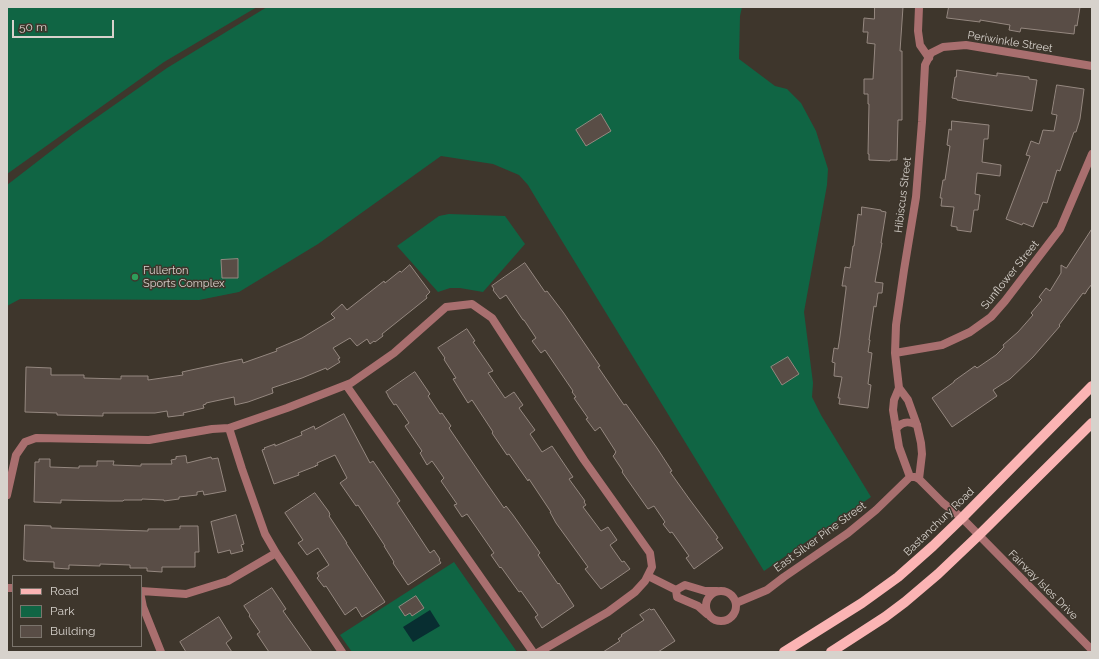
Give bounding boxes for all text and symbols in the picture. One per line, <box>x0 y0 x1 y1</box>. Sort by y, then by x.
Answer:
scale bar <box>14 12 116 38</box>
text: 50 m <box>19 20 47 34</box>
street label: Periwinkle Street <box>967 29 1053 55</box>
street label: Hibiscus Street <box>892 156 914 234</box>
street label: Sunflower Street <box>978 238 1042 312</box>
place label: Fullerton Sports Complex <box>143 264 224 290</box>
marker: Fullerton Sports Complex <box>130 272 140 282</box>
street label: Bastanchury Road <box>901 485 977 559</box>
street label: East Silver Pine Street <box>771 499 869 575</box>
street label: Fairway Isles Drive <box>1005 547 1081 623</box>
legend <box>12 575 142 647</box>
text: Road <box>50 584 79 598</box>
text: Park <box>50 604 75 618</box>
text: Building <box>50 624 96 638</box>

